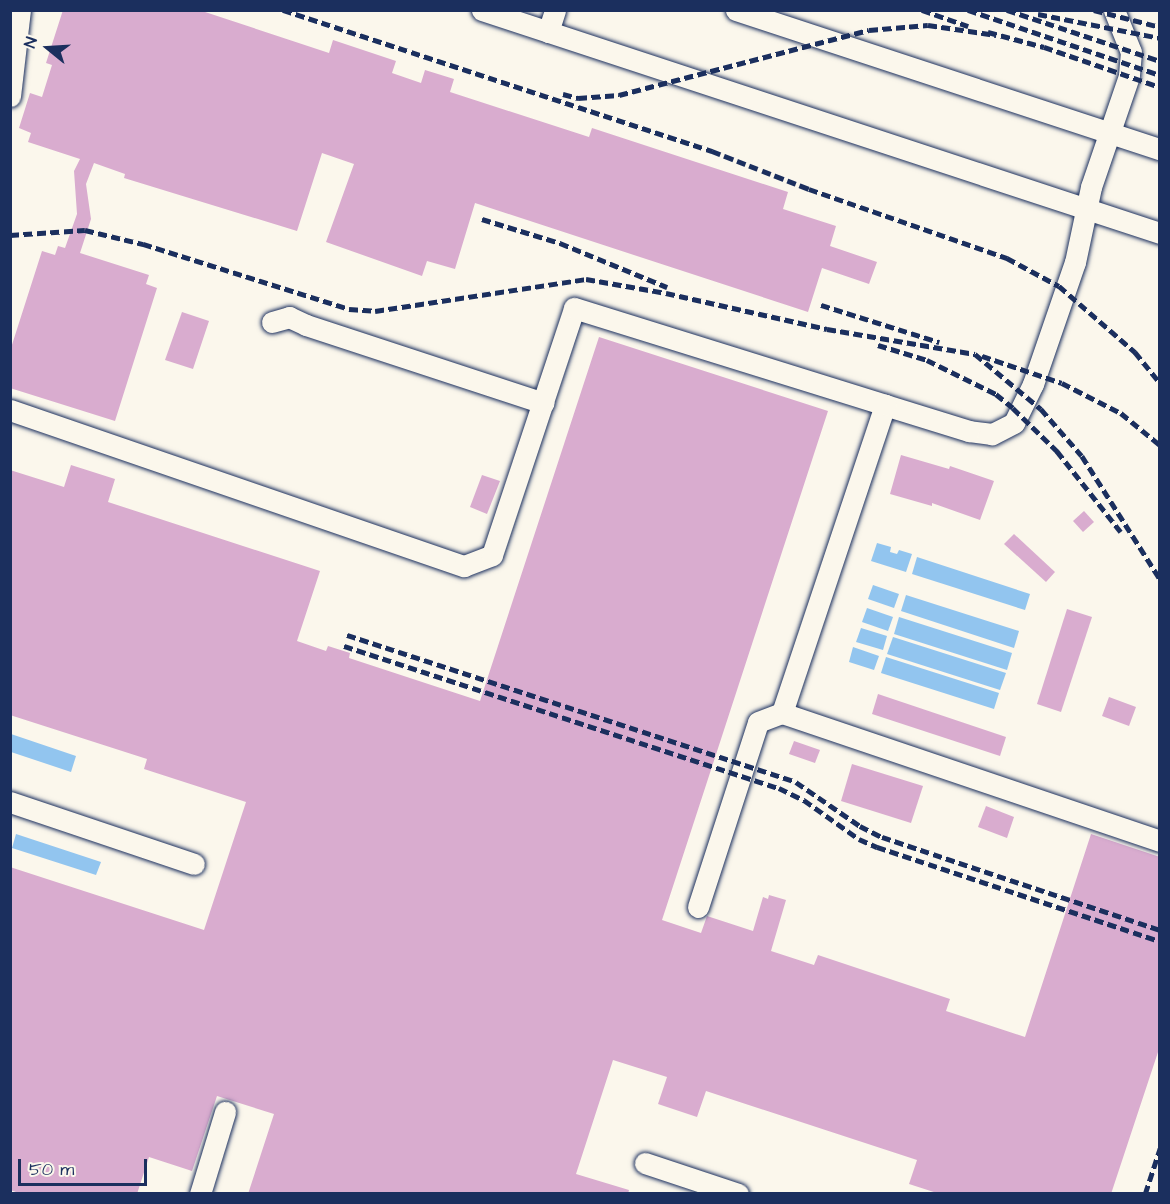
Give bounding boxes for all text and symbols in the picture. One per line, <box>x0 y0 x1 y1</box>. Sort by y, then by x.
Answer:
north arrow <box>18 18 78 78</box>
text: N <box>19 34 43 51</box>
scale bar <box>21 1147 150 1185</box>
text: 50 m <box>29 1157 74 1182</box>

